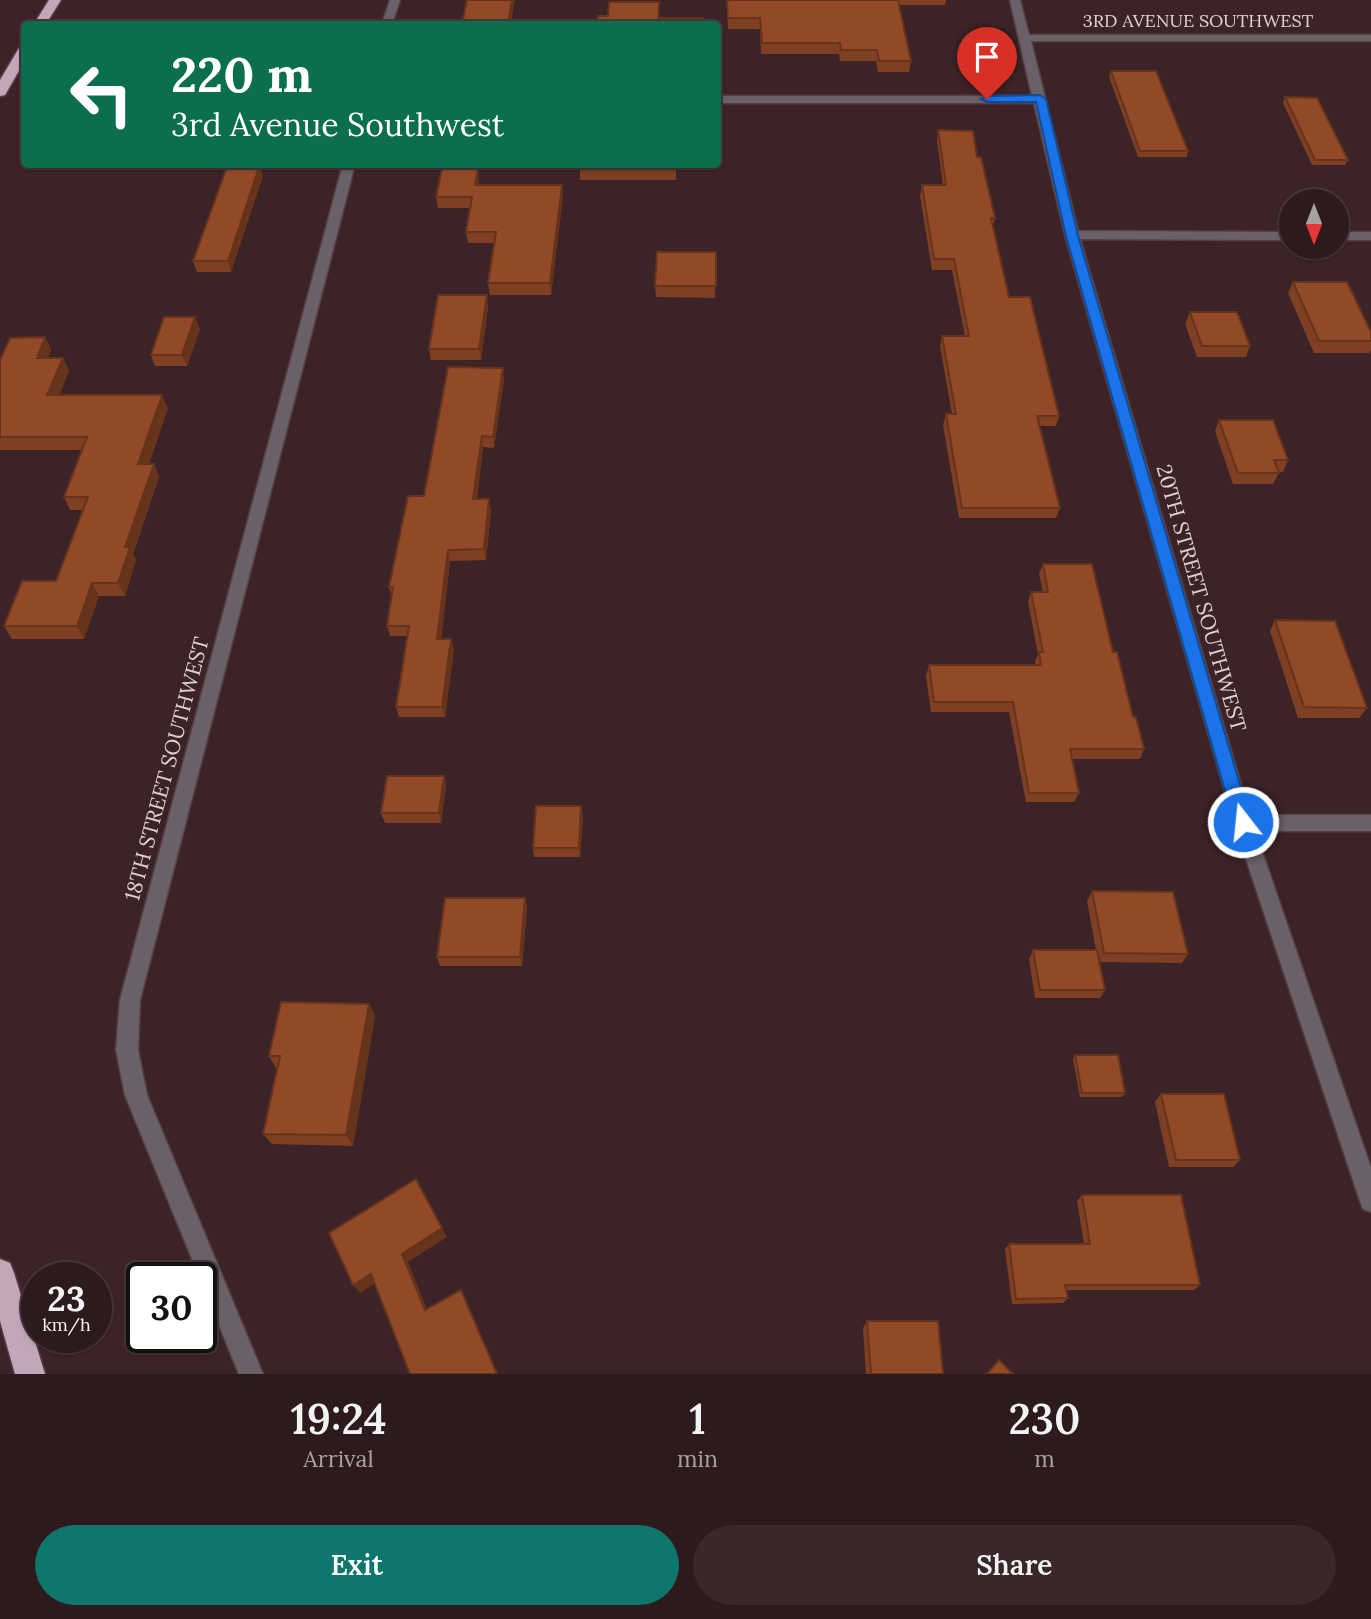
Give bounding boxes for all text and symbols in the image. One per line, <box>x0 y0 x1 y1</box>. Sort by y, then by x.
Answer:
street label: 3RD AVENUE SOUTHWEST <box>1083 9 1314 32</box>
pin <box>957 27 1017 99</box>
icon: arrive <box>968 38 1006 76</box>
text: 220 m <box>171 43 312 105</box>
icon: left <box>56 49 147 140</box>
text: 3rd Avenue Southwest <box>171 104 504 145</box>
north arrow <box>1279 189 1349 259</box>
map controls <box>1279 189 1349 259</box>
street label: 20TH STREET SOUTHWEST <box>1150 461 1253 735</box>
street label: 18TH STREET SOUTHWEST <box>118 634 215 904</box>
position arrow <box>1206 785 1280 859</box>
speed limit sign: 30 <box>126 1262 217 1353</box>
text: 23 <box>47 1276 86 1321</box>
text: km/h <box>42 1313 91 1336</box>
text: 19:24 <box>290 1392 387 1446</box>
text: 1 <box>689 1392 706 1446</box>
text: 230 <box>1008 1392 1081 1446</box>
text: Arrival <box>303 1444 374 1473</box>
text: min <box>677 1444 718 1473</box>
text: m <box>1034 1444 1055 1473</box>
button: Exit <box>35 1525 679 1605</box>
button: Share <box>693 1525 1336 1605</box>

